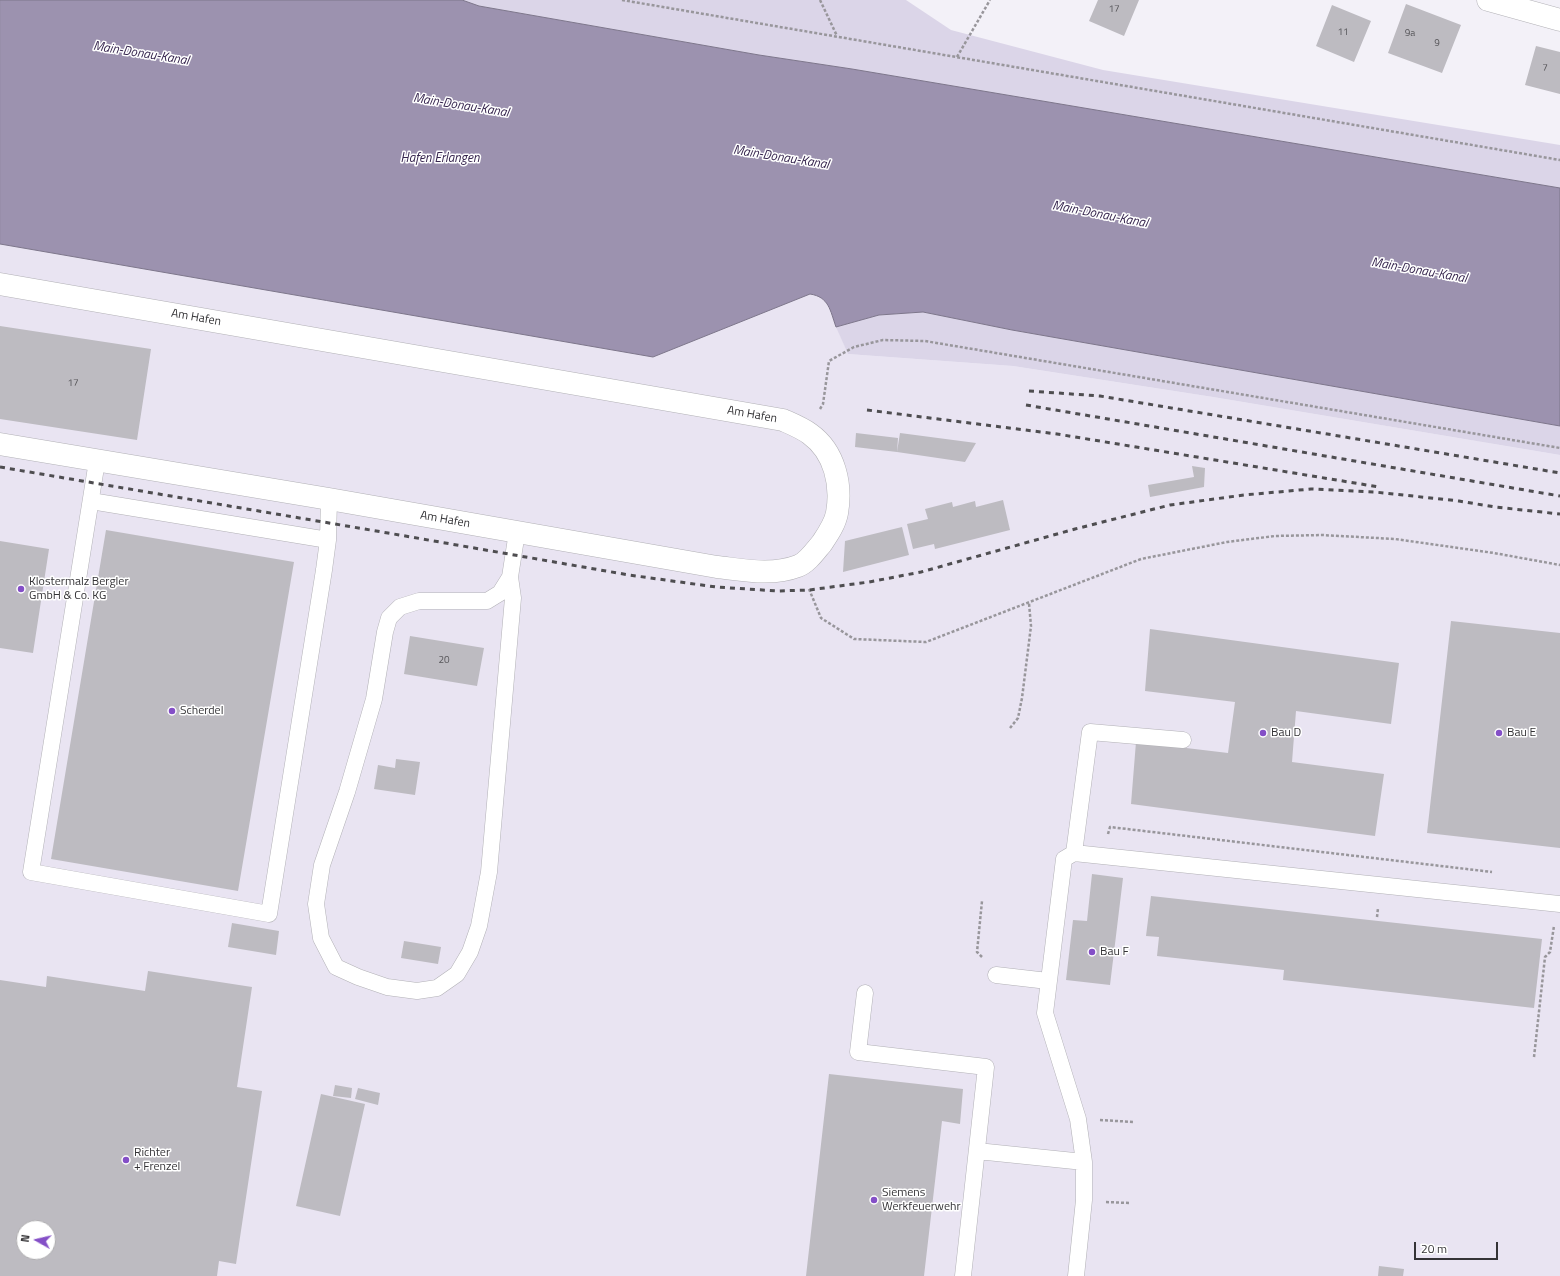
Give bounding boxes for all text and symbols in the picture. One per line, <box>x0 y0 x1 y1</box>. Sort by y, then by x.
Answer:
house number: 17 <box>1108 4 1120 16</box>
house number: 11 <box>1337 27 1349 39</box>
house number: 9a <box>1405 28 1415 40</box>
house number: 9 <box>1434 38 1440 50</box>
water label: Main-Donau-Kanal <box>92 39 190 69</box>
house number: 7 <box>1542 63 1548 75</box>
water label: Main-Donau-Kanal <box>412 91 510 121</box>
water label: Main-Donau-Kanal <box>732 143 830 173</box>
water label: Hafen Erlangen <box>401 151 479 167</box>
water label: Main-Donau-Kanal <box>1051 198 1149 232</box>
water label: Main-Donau-Kanal <box>1370 255 1468 287</box>
street label: Am Hafen <box>170 307 222 329</box>
house number: 17 <box>67 378 79 390</box>
street label: Am Hafen <box>726 404 778 426</box>
street label: Am Hafen <box>419 509 471 531</box>
place label: Klostermalz Bergler GmbH & Co. KG <box>29 575 129 603</box>
marker: Klostermalz Bergler GmbH & Co. KG <box>16 584 26 594</box>
house number: 20 <box>438 655 450 667</box>
place label: Scherdel <box>180 704 223 718</box>
marker: Scherdel <box>167 706 177 716</box>
place label: Bau D <box>1271 726 1301 740</box>
place label: Bau E <box>1507 726 1536 740</box>
marker: Bau D <box>1258 728 1268 738</box>
marker: Bau E <box>1494 728 1504 738</box>
place label: Bau F <box>1100 945 1129 959</box>
marker: Bau F <box>1087 947 1097 957</box>
place label: Richter + Frenzel <box>134 1146 180 1174</box>
marker: Richter + Frenzel <box>121 1155 131 1165</box>
place label: Siemens Werkfeuerwehr <box>882 1186 961 1214</box>
marker: Siemens Werkfeuerwehr <box>869 1195 879 1205</box>
north arrow <box>16 1220 56 1260</box>
text: N <box>17 1234 34 1243</box>
scale bar <box>1416 1234 1500 1260</box>
text: 20 m <box>1421 1239 1447 1258</box>

